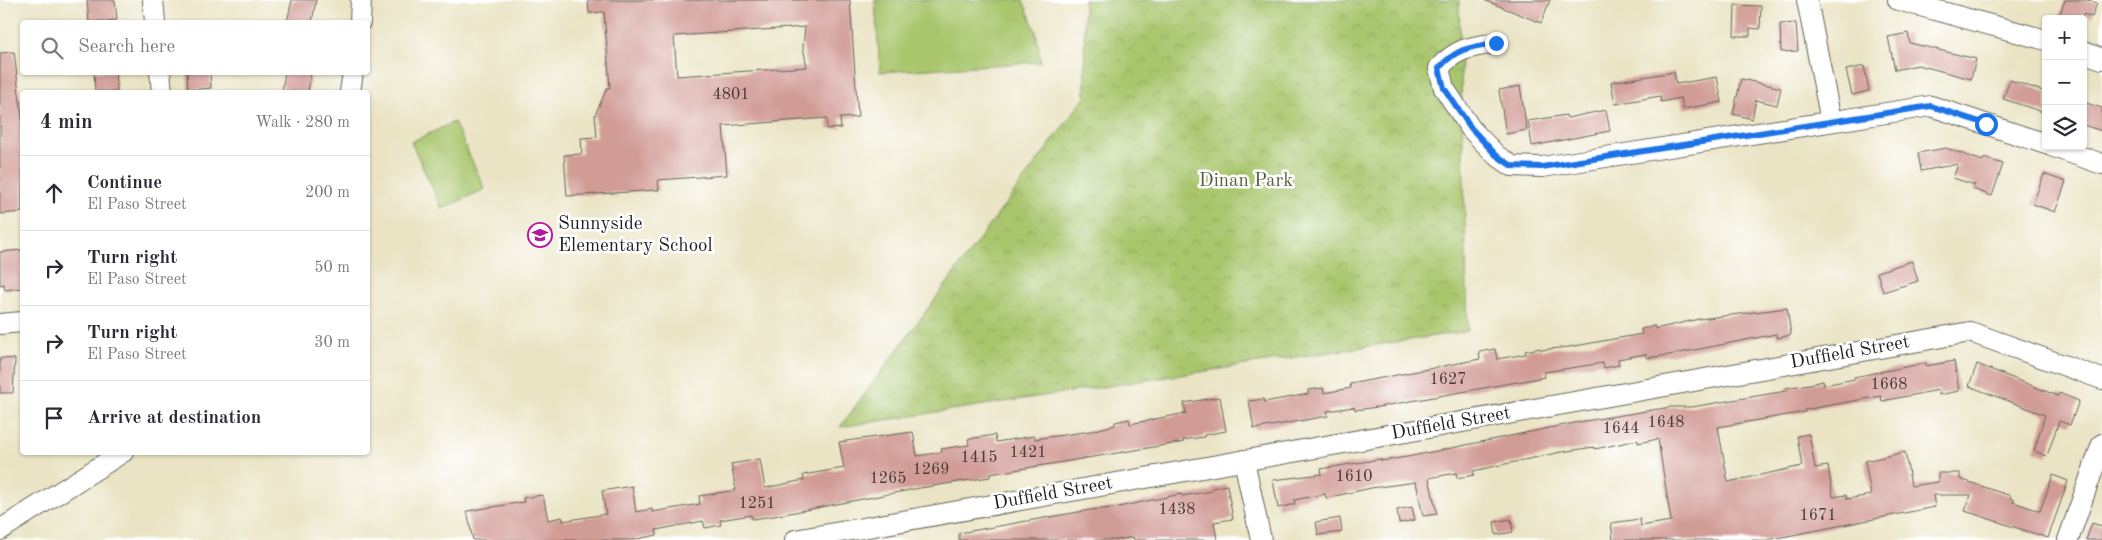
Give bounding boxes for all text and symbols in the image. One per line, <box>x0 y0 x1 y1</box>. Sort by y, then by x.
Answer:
map controls <box>2042 15 2087 150</box>
button: + <box>2042 15 2087 60</box>
search box <box>20 20 370 75</box>
route end <box>1485 32 1508 55</box>
icon: search <box>38 34 66 62</box>
text: Search here <box>78 38 175 57</box>
button: − <box>2042 60 2087 105</box>
house number: 4801 <box>712 87 750 103</box>
button: layers <box>2042 105 2087 150</box>
text: 4 min <box>40 112 93 133</box>
route start <box>1975 113 1998 136</box>
text: Walk · 280 m <box>255 115 350 131</box>
park label: Dinan Park <box>1199 172 1293 191</box>
text: Continue <box>87 174 162 193</box>
icon: ahead <box>40 179 68 207</box>
text: 200 m <box>305 185 350 201</box>
text: El Paso Street <box>87 197 187 213</box>
place label: Sunnyside Elementary School <box>558 215 713 256</box>
school or university icon: Sunnyside Elementary School <box>527 222 553 248</box>
text: Turn right <box>87 249 177 268</box>
icon: right <box>40 254 68 282</box>
text: 50 m <box>314 260 350 276</box>
text: El Paso Street <box>87 272 187 288</box>
text: Turn right <box>87 324 177 343</box>
icon: right <box>40 329 68 357</box>
street label: Duffield Street <box>1789 333 1911 373</box>
text: 30 m <box>314 335 350 351</box>
text: El Paso Street <box>87 347 187 363</box>
house number: 1627 <box>1429 372 1467 388</box>
house number: 1668 <box>1870 377 1908 393</box>
icon: arrive <box>40 404 68 432</box>
street label: Duffield Street <box>1390 404 1512 444</box>
text: Arrive at destination <box>87 409 261 428</box>
house number: 1648 <box>1647 415 1685 431</box>
house number: 1644 <box>1602 421 1640 437</box>
house number: 1421 <box>1009 445 1047 461</box>
house number: 1415 <box>960 450 998 466</box>
house number: 1269 <box>912 462 950 478</box>
house number: 1610 <box>1335 469 1373 485</box>
house number: 1265 <box>869 471 907 487</box>
street label: Duffield Street <box>992 474 1114 514</box>
house number: 1251 <box>738 496 776 512</box>
house number: 1438 <box>1158 502 1196 518</box>
house number: 1671 <box>1799 508 1837 524</box>

